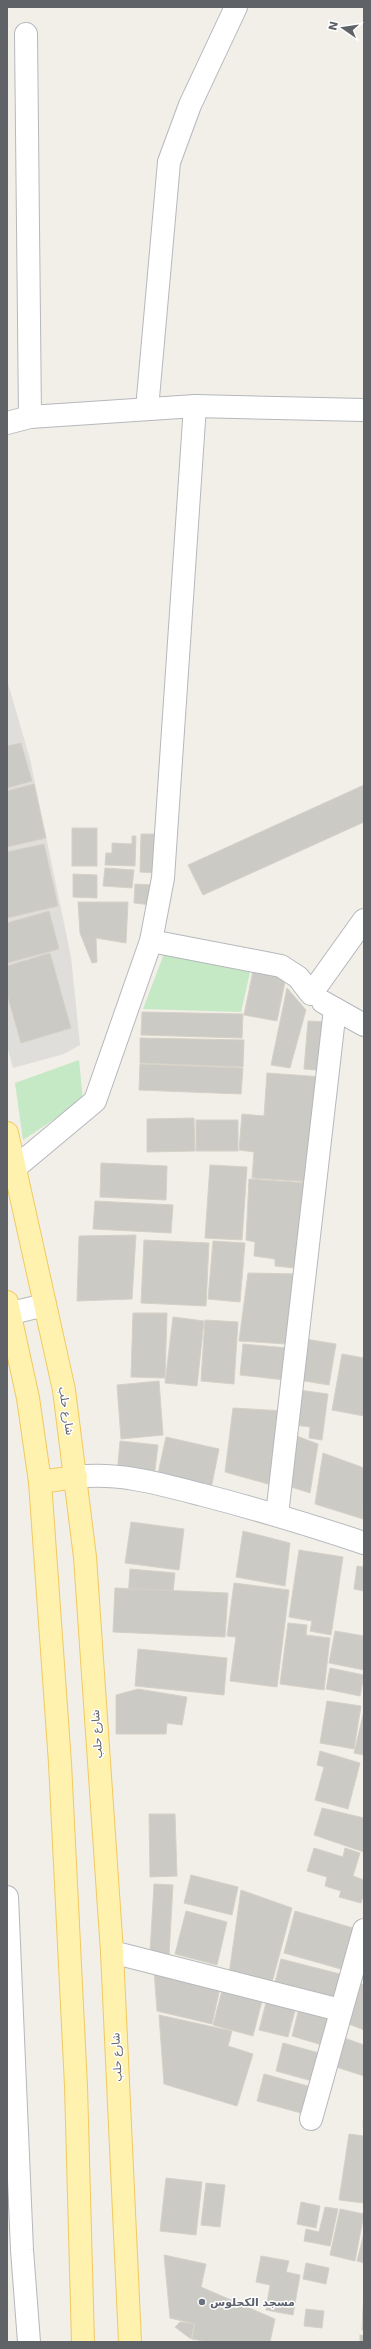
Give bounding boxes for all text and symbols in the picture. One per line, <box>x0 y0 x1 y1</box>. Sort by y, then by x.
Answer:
north arrow <box>323 8 363 48</box>
text: N <box>326 20 341 32</box>
street label: شارع حلب <box>56 1386 76 1436</box>
street label: شارع حلب <box>89 1709 105 1759</box>
street label: شارع حلب <box>109 2032 125 2082</box>
place label: مسجد الكحلوس <box>210 2296 295 2309</box>
marker: مسجد الكحلوس <box>197 2297 207 2307</box>

